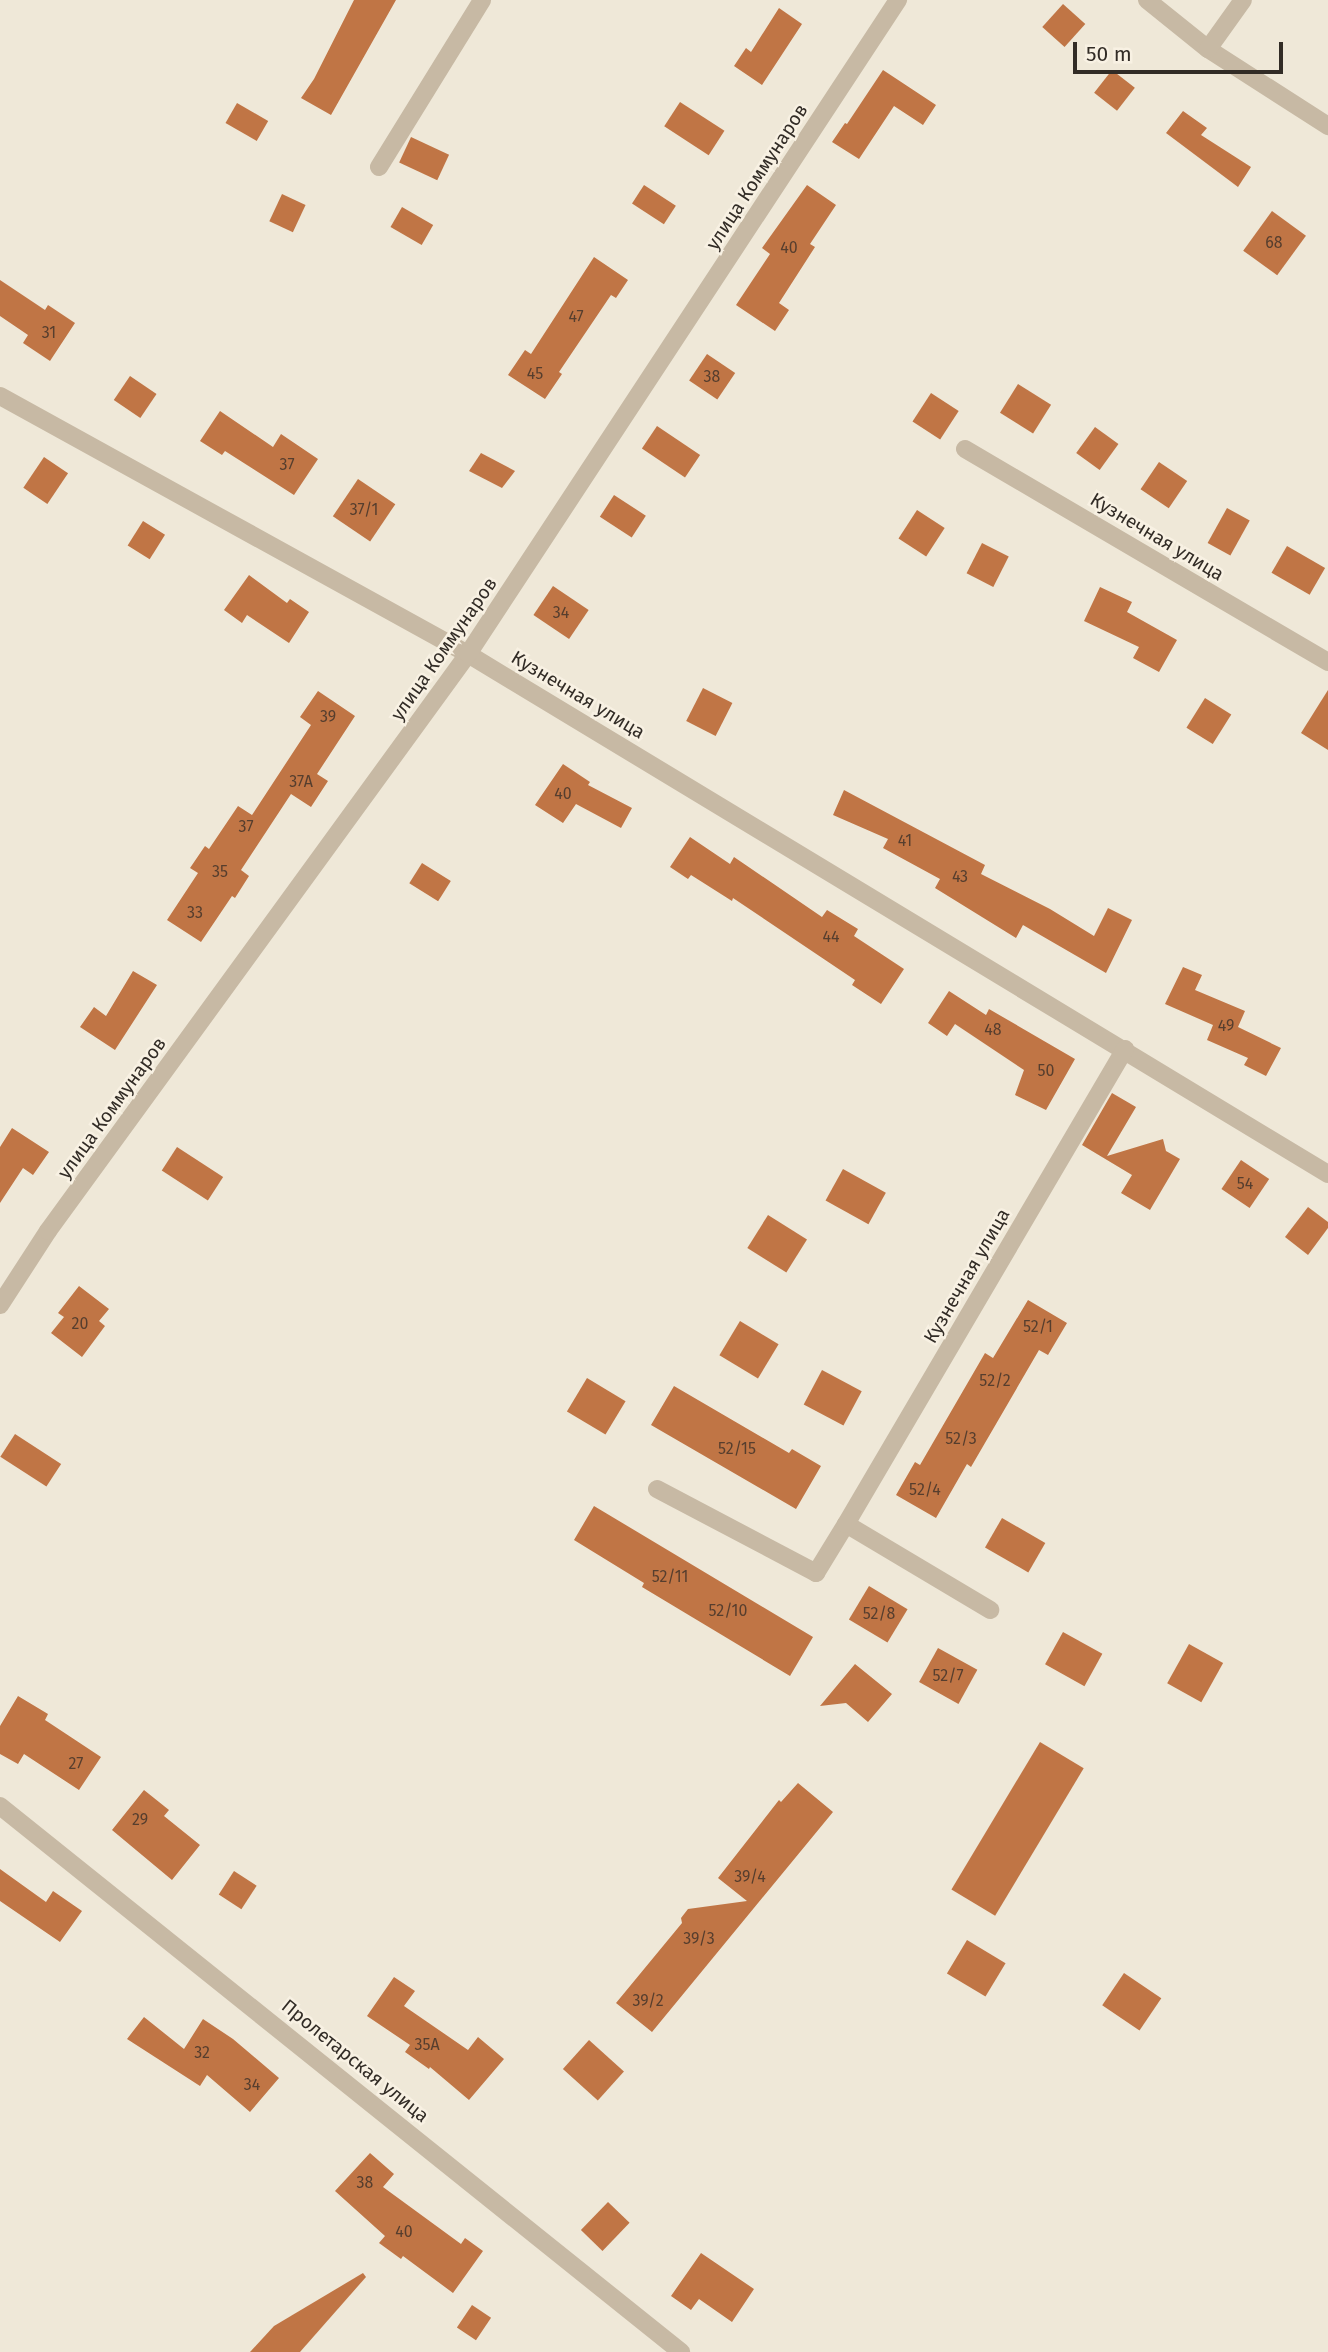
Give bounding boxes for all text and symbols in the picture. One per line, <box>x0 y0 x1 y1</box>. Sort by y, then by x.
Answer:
scale bar <box>1076 28 1286 72</box>
text: 50 m <box>1086 41 1132 67</box>
street label: улица Коммунаров <box>701 100 813 254</box>
house number: 68 <box>1265 233 1283 253</box>
house number: 40 <box>780 238 798 258</box>
house number: 47 <box>568 307 584 327</box>
house number: 31 <box>42 323 56 343</box>
house number: 45 <box>527 364 543 384</box>
house number: 38 <box>704 367 720 387</box>
house number: 37 <box>279 455 295 475</box>
street label: Кузнечная улица <box>1086 488 1228 586</box>
house number: 37/1 <box>350 500 378 520</box>
street label: улица Коммунаров <box>386 573 502 725</box>
house number: 34 <box>553 603 569 623</box>
street label: Кузнечная улица <box>507 646 649 744</box>
house number: 39 <box>320 707 336 727</box>
house number: 37А <box>289 772 313 792</box>
house number: 40 <box>554 784 572 804</box>
house number: 37 <box>238 817 254 837</box>
house number: 41 <box>898 831 912 851</box>
house number: 35 <box>212 862 228 882</box>
house number: 43 <box>952 867 968 887</box>
house number: 33 <box>187 903 203 923</box>
house number: 44 <box>822 927 840 947</box>
house number: 49 <box>1218 1016 1234 1036</box>
house number: 48 <box>984 1020 1002 1040</box>
street label: улица Коммунаров <box>53 1033 171 1183</box>
house number: 50 <box>1038 1061 1054 1081</box>
house number: 54 <box>1237 1174 1253 1194</box>
street label: Кузнечная улица <box>919 1205 1015 1347</box>
house number: 20 <box>72 1314 88 1334</box>
house number: 52/1 <box>1023 1317 1053 1337</box>
house number: 52/2 <box>979 1371 1011 1391</box>
house number: 52/3 <box>945 1429 977 1449</box>
house number: 52/15 <box>718 1439 756 1459</box>
house number: 52/4 <box>909 1480 941 1500</box>
house number: 52/11 <box>652 1567 688 1587</box>
house number: 52/10 <box>709 1601 747 1621</box>
house number: 52/8 <box>863 1604 895 1624</box>
house number: 52/7 <box>932 1666 964 1686</box>
house number: 27 <box>69 1754 83 1774</box>
house number: 29 <box>132 1810 148 1830</box>
house number: 39/4 <box>734 1867 766 1887</box>
house number: 39/3 <box>683 1929 715 1949</box>
house number: 39/2 <box>632 1991 664 2011</box>
street label: Пролетарская улица <box>277 1995 433 2127</box>
house number: 35А <box>414 2035 440 2055</box>
house number: 32 <box>194 2043 210 2063</box>
house number: 34 <box>244 2075 260 2095</box>
house number: 38 <box>357 2173 373 2193</box>
house number: 40 <box>395 2222 413 2242</box>

